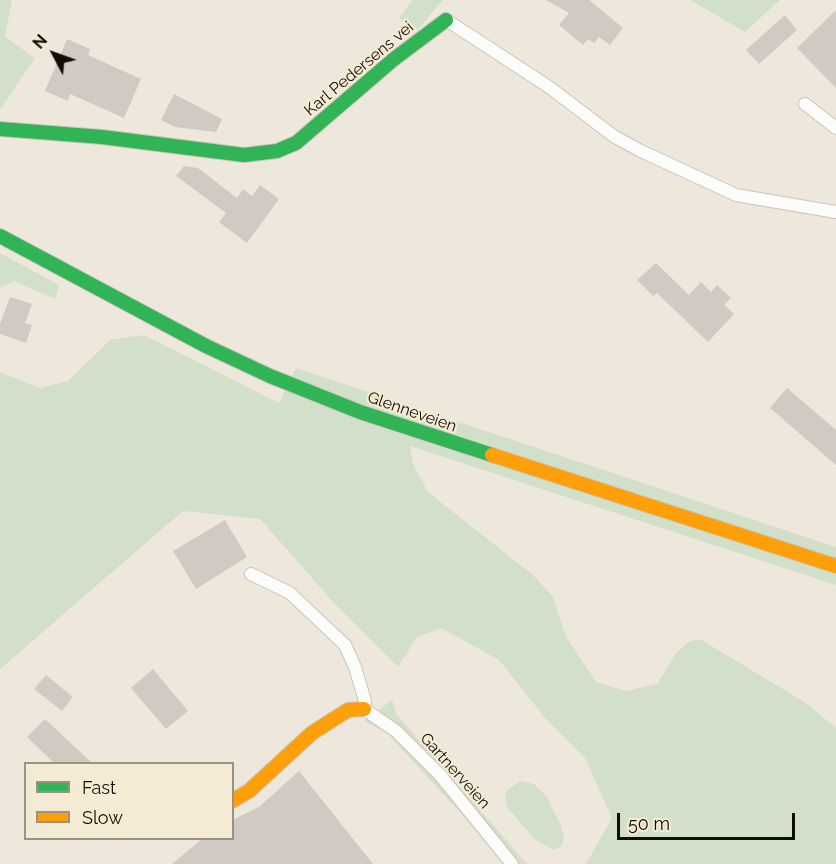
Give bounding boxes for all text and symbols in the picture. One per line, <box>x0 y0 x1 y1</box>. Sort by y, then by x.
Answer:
street label: Karl Pedersens vei <box>301 18 417 120</box>
north arrow <box>24 24 84 84</box>
text: N <box>29 31 51 53</box>
street label: Glenneveien <box>365 388 459 436</box>
street label: Gartnerveien <box>416 729 494 813</box>
legend <box>24 762 234 840</box>
text: Fast <box>82 777 116 798</box>
scale bar <box>620 801 798 839</box>
text: Slow <box>82 807 123 828</box>
text: 50 m <box>628 813 670 834</box>

